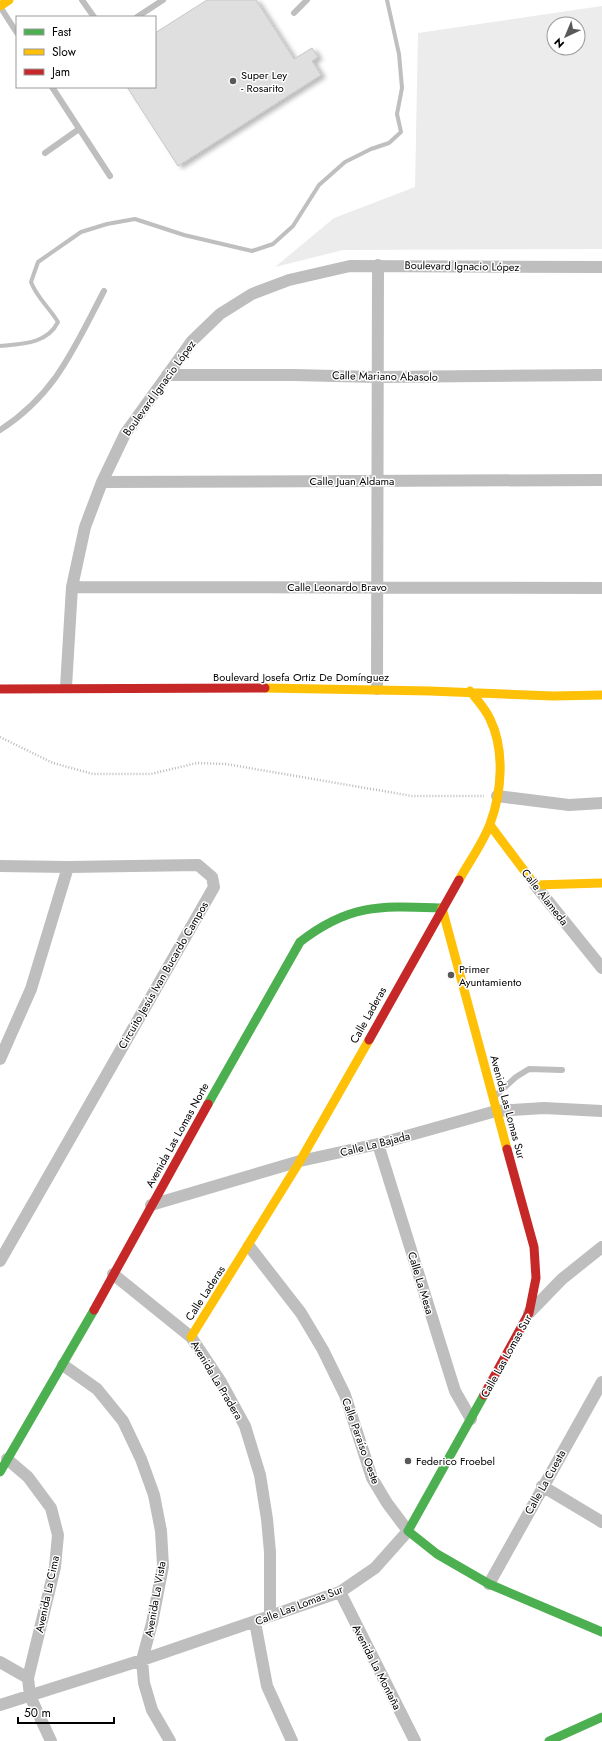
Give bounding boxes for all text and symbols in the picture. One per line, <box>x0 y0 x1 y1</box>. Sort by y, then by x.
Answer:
legend <box>16 16 156 88</box>
north arrow <box>546 16 586 56</box>
text: Fast <box>52 23 71 41</box>
text: N <box>550 34 568 52</box>
text: Slow <box>52 43 77 61</box>
text: Jam <box>50 63 70 81</box>
place label: Super Ley - Rosarito <box>241 67 287 96</box>
marker: Super Ley - Rosarito <box>228 76 238 86</box>
street label: Boulevard Ignacio López <box>405 257 519 275</box>
street label: Boulevard Ignacio López <box>119 337 199 439</box>
street label: Calle Mariano Abasolo <box>332 367 438 385</box>
street label: Calle Juan Aldama <box>310 473 394 489</box>
street label: Calle Leonardo Bravo <box>287 579 387 595</box>
street label: Boulevard Josefa Ortiz De Domínguez <box>213 669 389 685</box>
street label: Calle Alameda <box>518 865 572 929</box>
street label: Circuito Jesús Ivan Bucardo Campos <box>114 898 212 1052</box>
place label: Primer Ayuntamiento <box>459 961 522 990</box>
marker: Primer Ayuntamiento <box>446 970 456 980</box>
street label: Calle Laderas <box>346 983 390 1046</box>
street label: Avenida Las Lomas Sur <box>486 1053 530 1161</box>
street label: Avenida Las Lomas Norte <box>141 1079 213 1190</box>
street label: Calle La Bajada <box>338 1128 412 1160</box>
street label: Calle La Mesa <box>404 1250 438 1316</box>
street label: Calle Laderas <box>181 1262 229 1324</box>
street label: Calle Las Lomas Sur <box>476 1311 536 1401</box>
street label: Avenida La Pradera <box>187 1337 247 1423</box>
street label: Calle Paraíso Oeste <box>338 1396 384 1487</box>
street label: Calle La Cuesta <box>521 1447 569 1517</box>
place label: Federico Froebel <box>416 1453 495 1469</box>
marker: Federico Froebel <box>403 1456 413 1466</box>
street label: Avenida La Cima <box>31 1554 63 1634</box>
street label: Avenida La Vista <box>140 1560 170 1638</box>
street label: Calle Las Lomas Sur <box>253 1581 345 1629</box>
street label: Avenida La Montaña <box>349 1622 405 1712</box>
scale bar <box>18 1699 114 1725</box>
text: 50 m <box>24 1704 51 1722</box>

